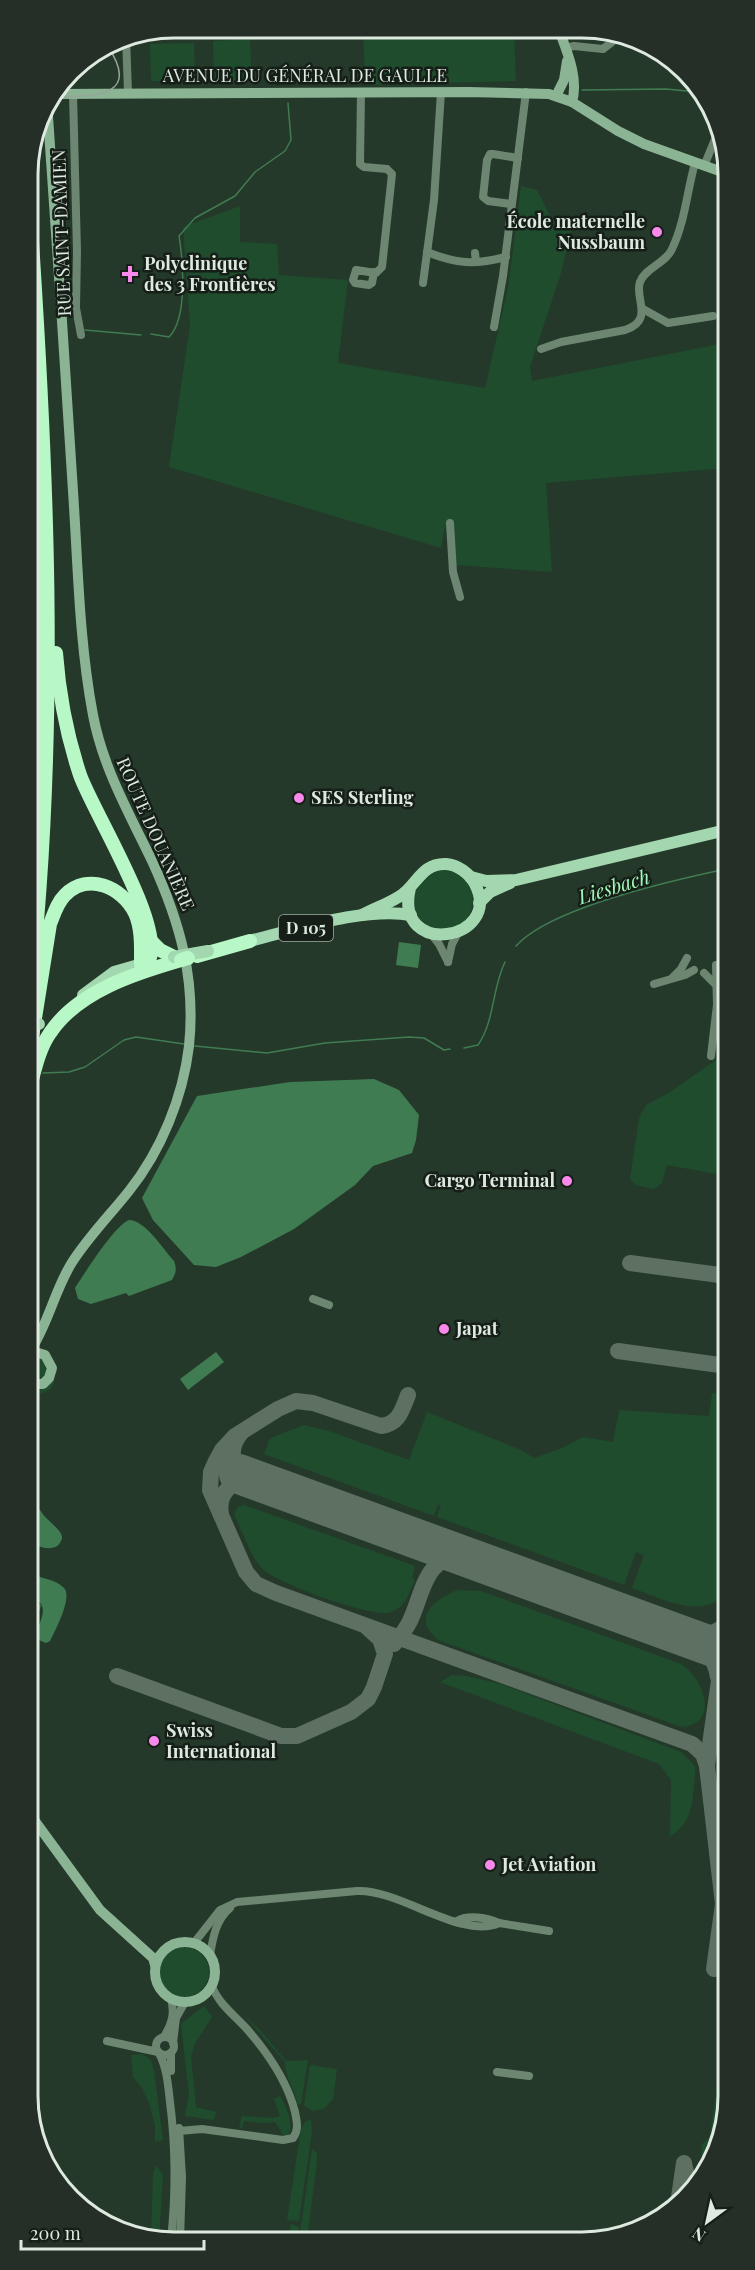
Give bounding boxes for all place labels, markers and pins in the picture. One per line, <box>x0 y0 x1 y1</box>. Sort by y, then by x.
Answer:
place label: École maternelle Nussbaum <box>506 209 646 254</box>
marker: École maternelle Nussbaum <box>650 225 664 239</box>
place label: Polyclinique des 3 Frontières <box>144 251 276 296</box>
marker: Polyclinique des 3 Frontières <box>121 265 139 283</box>
place label: SES Sterling <box>311 785 414 809</box>
marker: SES Sterling <box>292 791 306 805</box>
place label: Cargo Terminal <box>424 1168 555 1192</box>
marker: Cargo Terminal <box>560 1174 574 1188</box>
place label: Japat <box>455 1316 499 1340</box>
marker: Japat <box>437 1322 451 1336</box>
place label: Swiss International <box>166 1718 276 1763</box>
marker: Swiss International <box>147 1734 161 1748</box>
place label: Jet Aviation <box>501 1852 596 1876</box>
marker: Jet Aviation <box>483 1858 497 1872</box>

